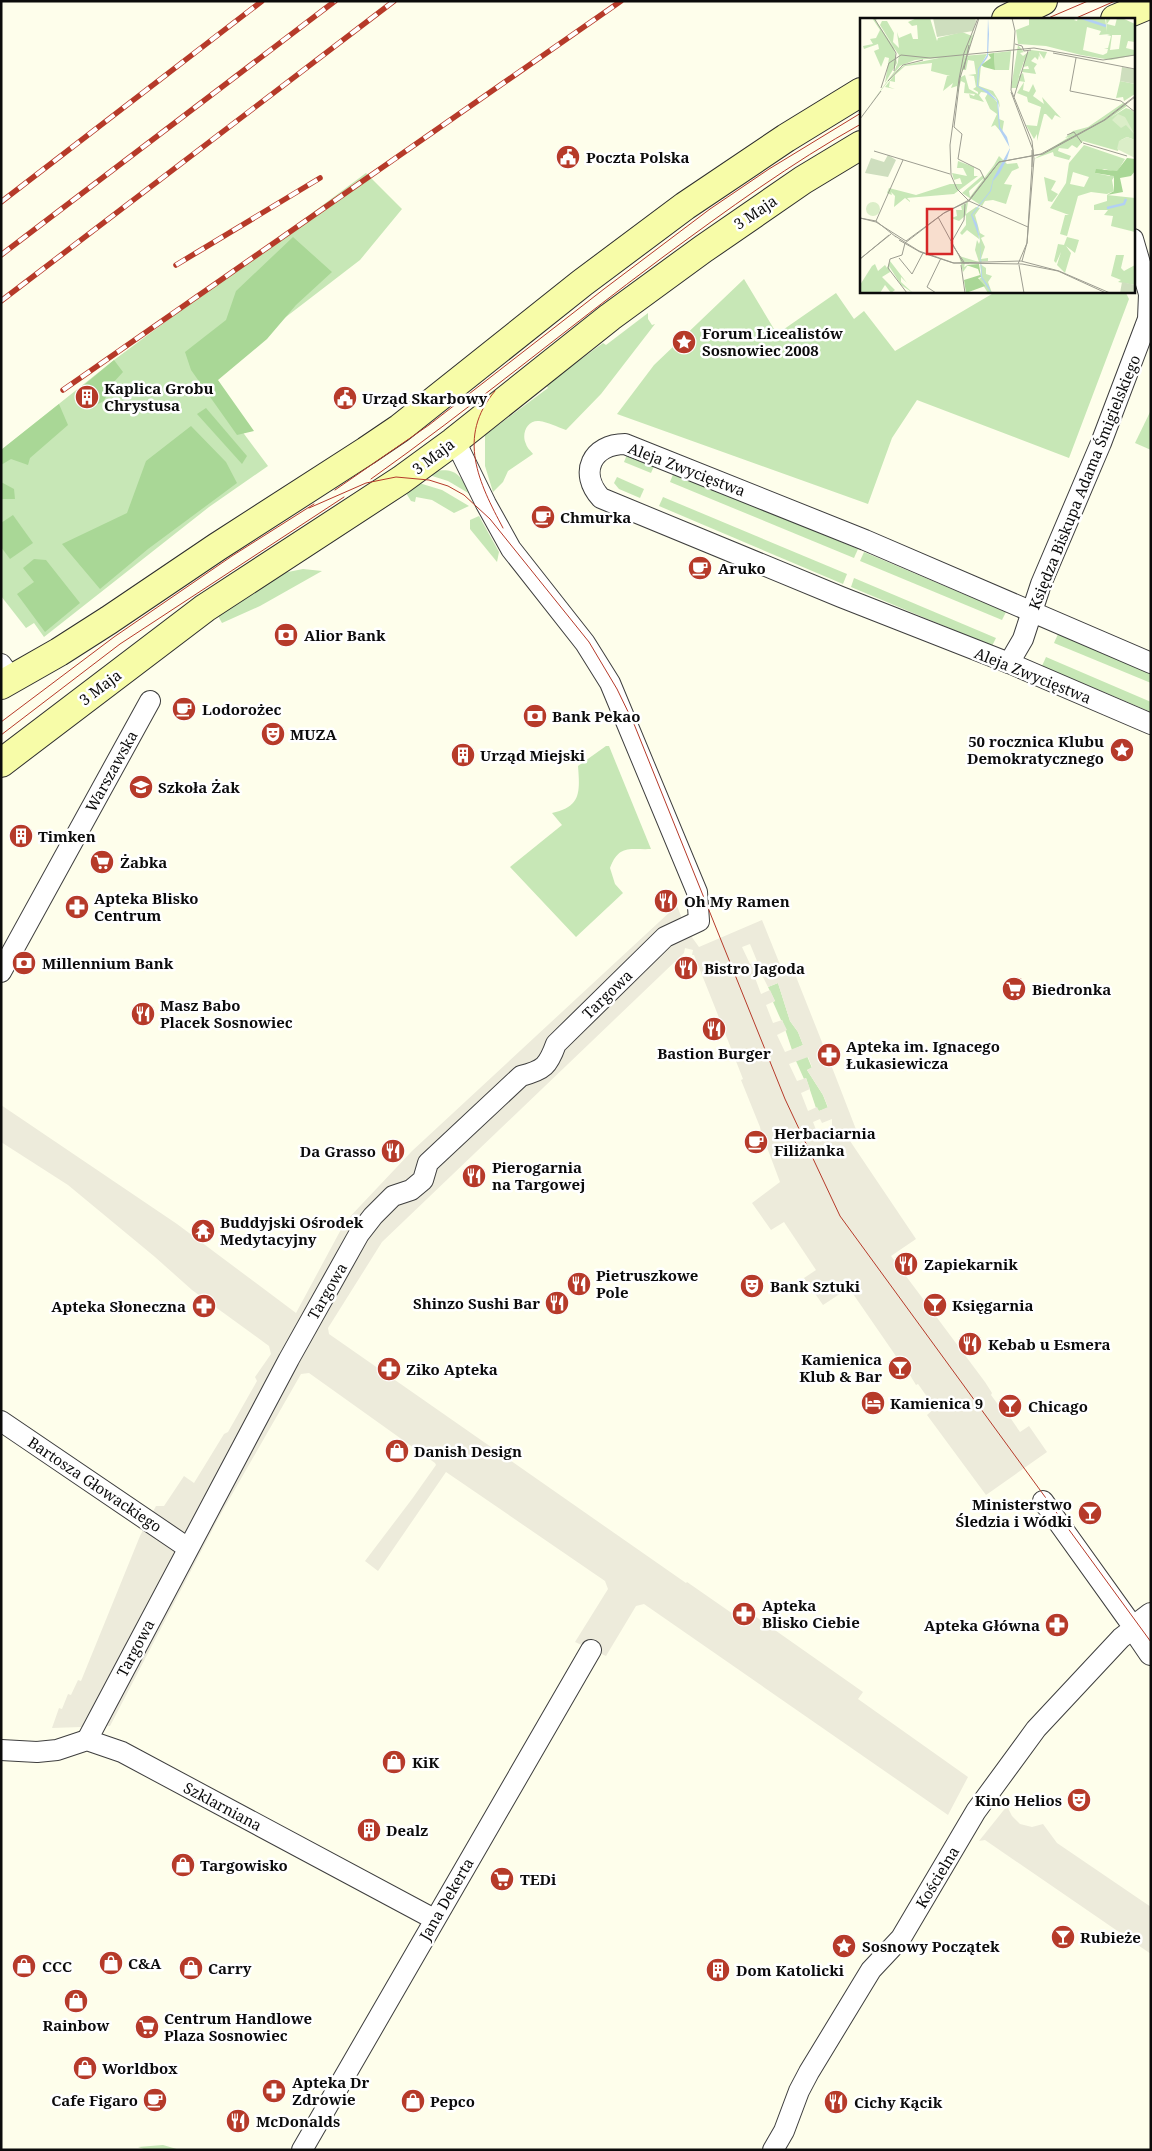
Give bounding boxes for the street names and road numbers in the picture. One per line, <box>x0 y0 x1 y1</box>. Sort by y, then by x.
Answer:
street label: 3 Maja <box>730 190 780 234</box>
street label: Księdza Biskupa Adama Śmigielskiego <box>1024 352 1144 612</box>
street label: 3 Maja <box>408 434 458 478</box>
street label: Aleja Zwycięstwa <box>626 437 748 501</box>
street label: Aleja Zwycięstwa <box>972 642 1094 708</box>
street label: 3 Maja <box>75 665 125 709</box>
street label: Warszawska <box>80 727 142 815</box>
street label: Targowa <box>578 965 636 1023</box>
street label: Targowa <box>303 1259 351 1323</box>
street label: Bartosza Głowackiego <box>24 1432 166 1536</box>
street label: Targowa <box>112 1616 158 1680</box>
street label: Szklarniana <box>180 1777 266 1835</box>
street label: Kościelna <box>911 1842 963 1912</box>
street label: Jana Dekerta <box>414 1854 478 1945</box>

